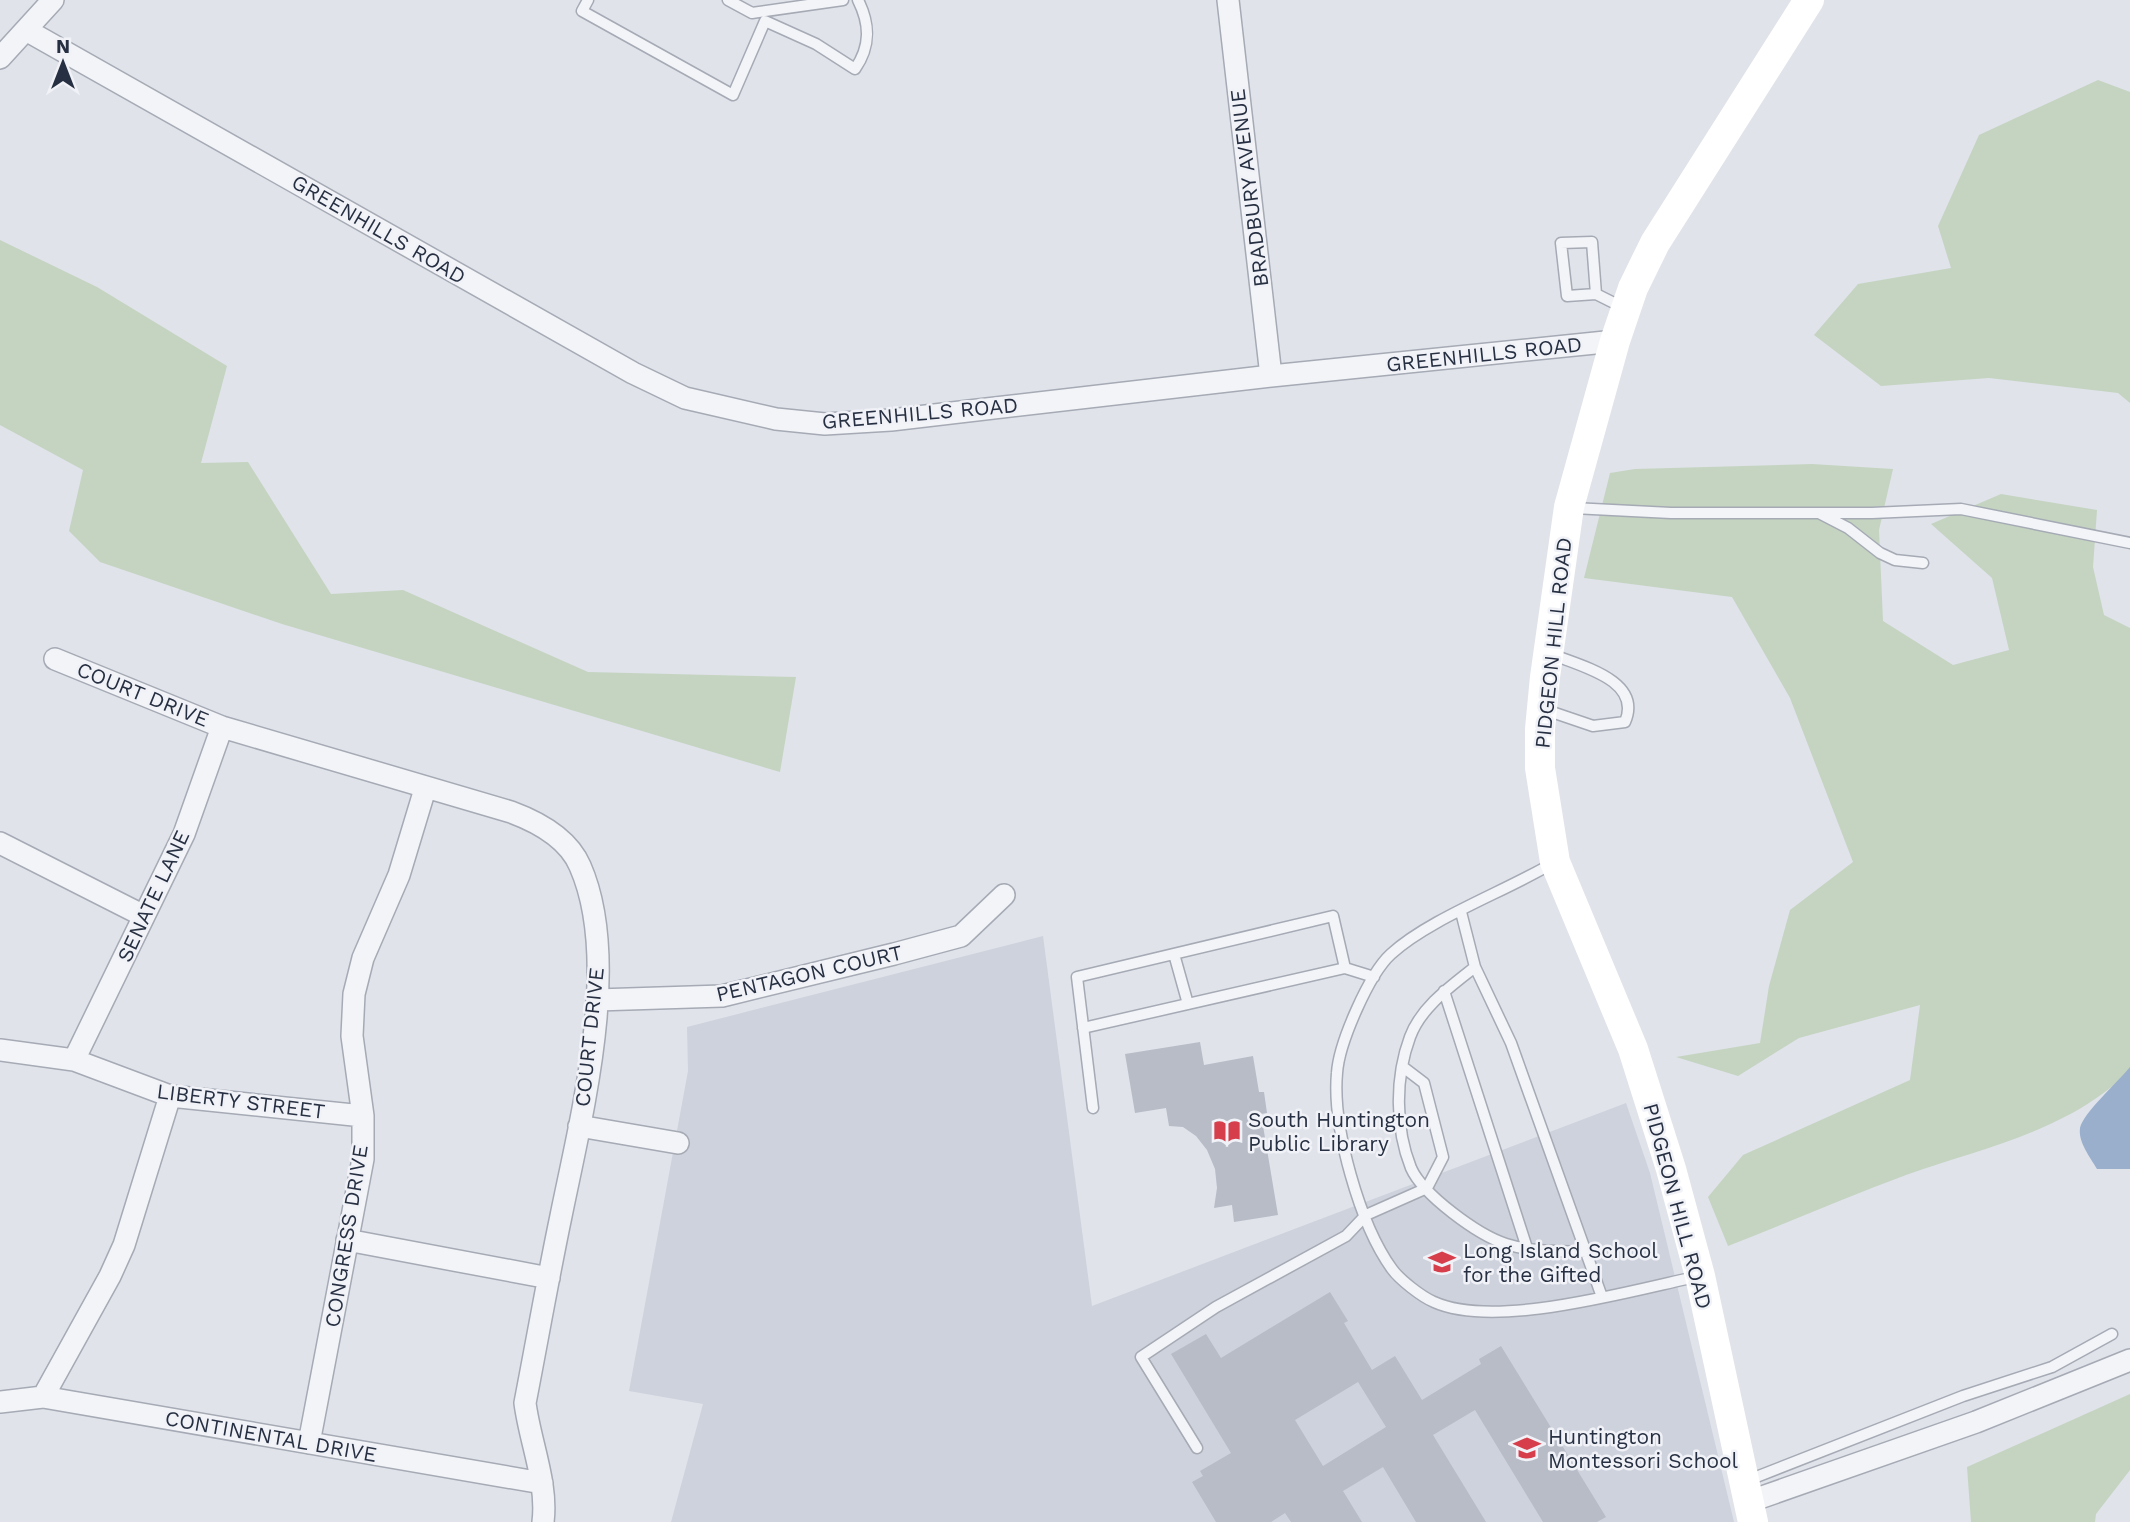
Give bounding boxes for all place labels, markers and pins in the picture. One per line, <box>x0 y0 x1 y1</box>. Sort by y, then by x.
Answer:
place label: South Huntington Public Library <box>1248 1107 1430 1156</box>
library icon: South Huntington Public Library <box>1212 1116 1242 1146</box>
place label: Long Island School for the Gifted <box>1463 1238 1658 1287</box>
school or university icon: Long Island School for the Gifted <box>1427 1247 1457 1277</box>
place label: Huntington Montessori School <box>1548 1424 1739 1473</box>
school or university icon: Huntington Montessori School <box>1512 1433 1542 1463</box>

